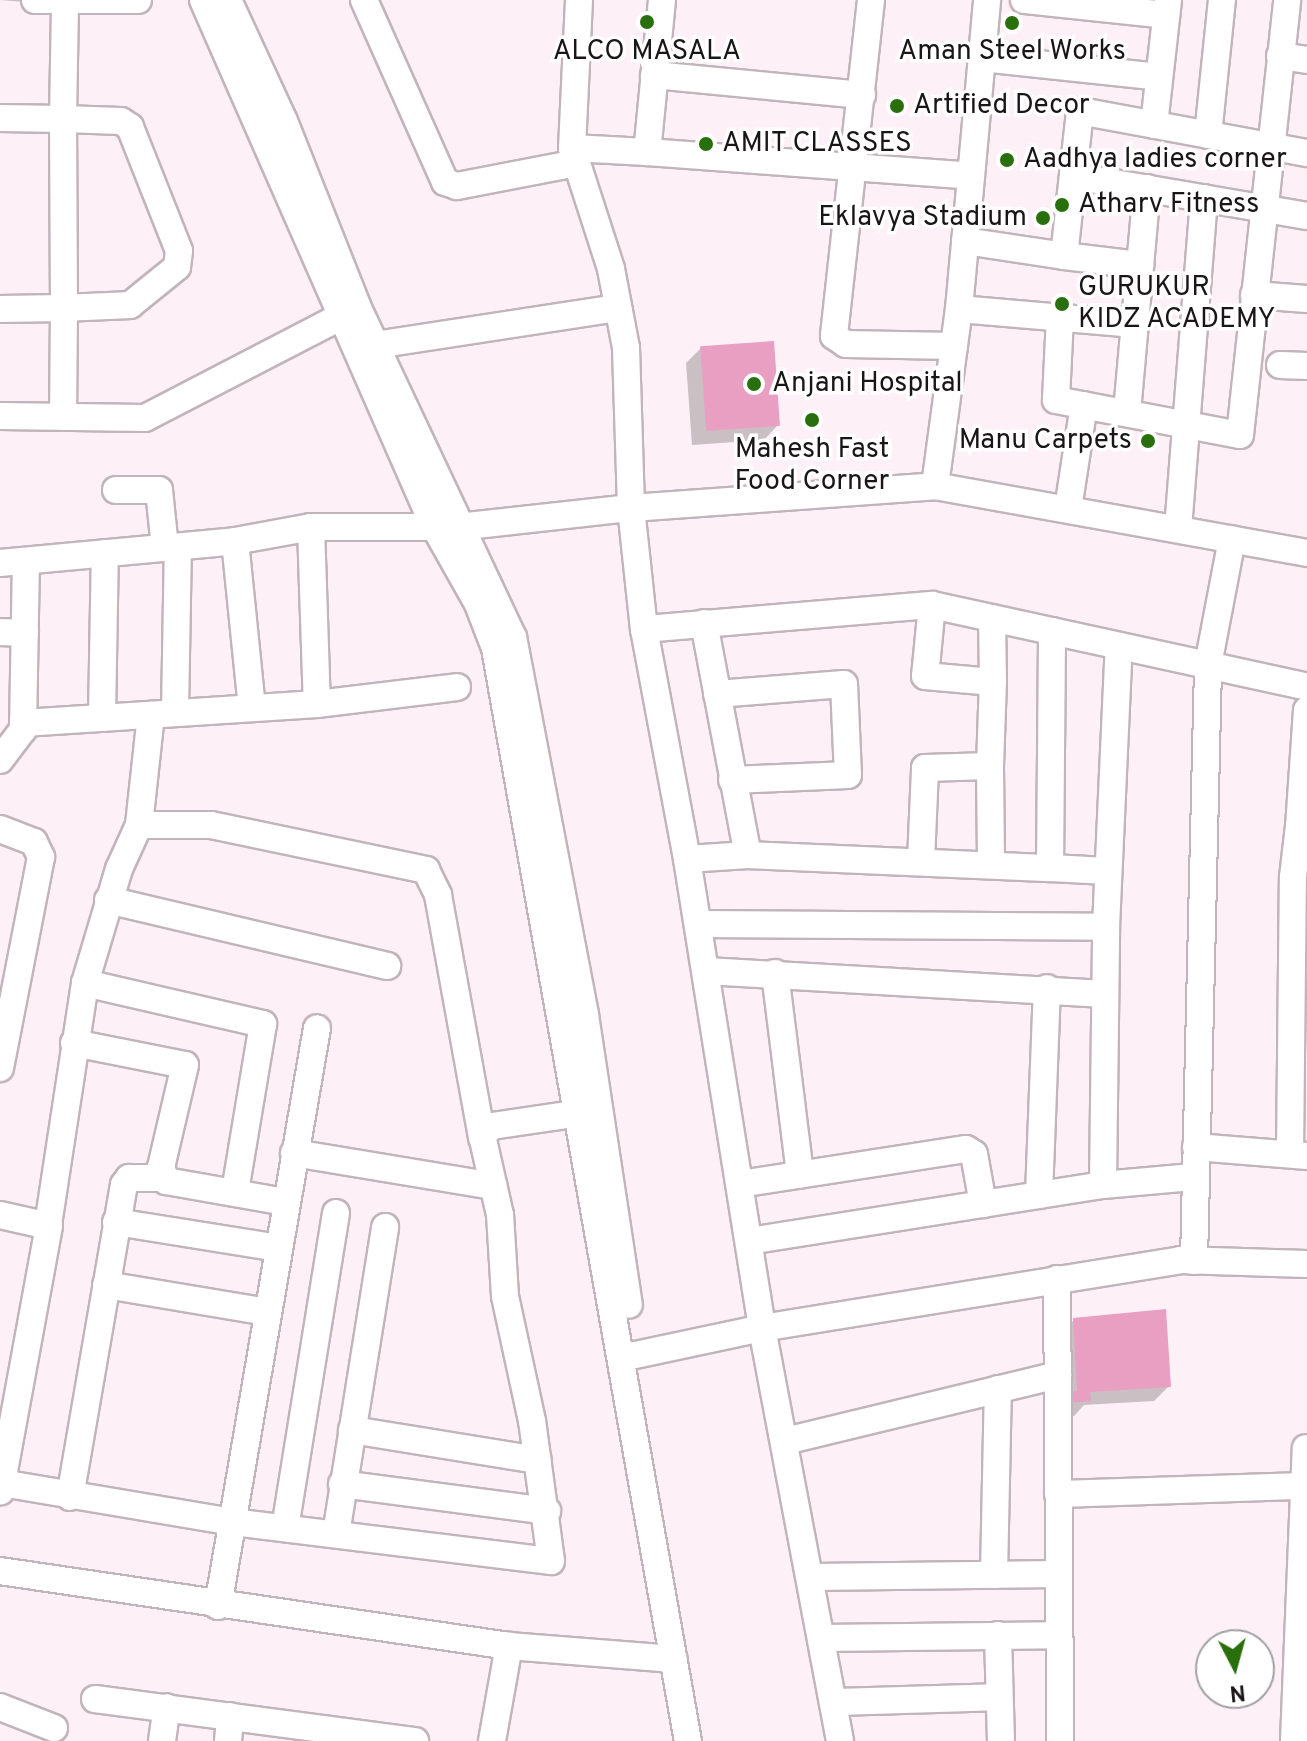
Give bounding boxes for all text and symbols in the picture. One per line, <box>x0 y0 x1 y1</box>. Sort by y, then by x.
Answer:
marker: ALCO MASALA <box>638 13 656 31</box>
marker: Aman Steel Works <box>1003 14 1021 32</box>
place label: ALCO MASALA <box>553 35 741 69</box>
place label: Aman Steel Works <box>898 35 1126 69</box>
place label: Artified Decor <box>913 89 1090 123</box>
marker: Artified Decor <box>888 97 906 115</box>
place label: AMIT CLASSES <box>722 127 913 161</box>
marker: AMIT CLASSES <box>697 135 715 153</box>
place label: Aadhya ladies corner <box>1023 143 1287 177</box>
marker: Aadhya ladies corner <box>998 151 1016 169</box>
place label: Atharv Fitness <box>1078 188 1259 222</box>
marker: Atharv Fitness <box>1053 196 1071 214</box>
place label: Eklavya Stadium <box>818 201 1027 235</box>
marker: Eklavya Stadium <box>1034 209 1052 227</box>
place label: GURUKUR KIDZ ACADEMY <box>1078 271 1277 337</box>
marker: GURUKUR KIDZ ACADEMY <box>1053 295 1071 313</box>
place label: Anjani Hospital <box>772 367 963 401</box>
marker: Anjani Hospital <box>743 373 765 395</box>
marker: Mahesh Fast Food Corner <box>803 411 821 429</box>
place label: Manu Carpets <box>959 424 1132 458</box>
marker: Manu Carpets <box>1139 432 1157 450</box>
place label: Mahesh Fast Food Corner <box>735 433 889 499</box>
north arrow <box>1195 1629 1275 1709</box>
text: N <box>1228 1677 1247 1706</box>

